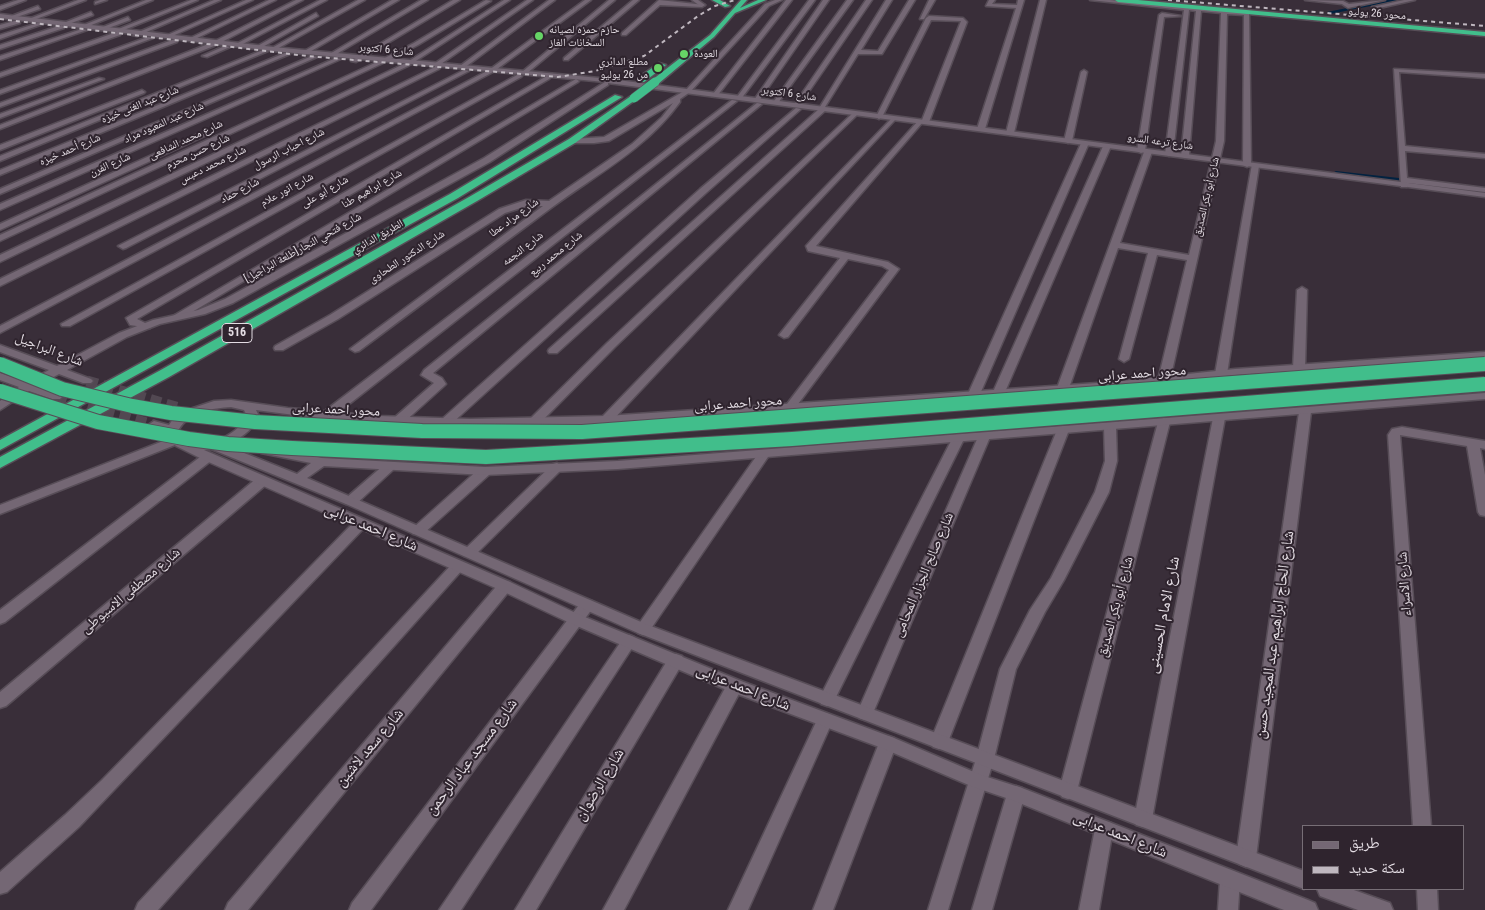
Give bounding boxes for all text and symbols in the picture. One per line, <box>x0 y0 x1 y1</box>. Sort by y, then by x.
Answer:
street label: محور 26 يوليو <box>1348 5 1406 23</box>
place label: حازم حمزه لصيانه السخانات الغاز <box>549 23 620 49</box>
marker: حازم حمزه لصيانه السخانات الغاز <box>533 30 545 42</box>
street label: شارع 6 اكتوبر <box>358 41 414 59</box>
place label: العودة <box>694 47 718 61</box>
marker: العودة <box>678 48 690 60</box>
place label: مطلع الدائري من 26 يوليو <box>599 55 648 81</box>
marker: مطلع الدائري من 26 يوليو <box>652 62 664 74</box>
street label: شارع عبد الغنى خيزه <box>99 83 181 127</box>
street label: شارع 6 اكتوبر <box>761 84 817 104</box>
street label: شارع عبد المعبود مراد <box>122 99 206 147</box>
street label: شارع محمد الشافعى <box>147 117 225 163</box>
street label: شارع احباب الرسول <box>251 125 327 173</box>
street label: شارع أحمد خيزه <box>37 131 103 169</box>
street label: شارع حسن محرم <box>164 131 232 173</box>
street label: شارع ترعه السرو <box>1126 131 1194 153</box>
street label: شارع محمد دعبس <box>177 143 249 187</box>
street label: شارع الفرن <box>87 150 133 180</box>
street label: شارع أبو بكر الصديق <box>1191 156 1223 238</box>
street label: شارع ابراهيم طنا <box>340 166 404 212</box>
street label: شارع انور علام <box>258 170 316 210</box>
street label: شارع أبو على <box>299 173 351 211</box>
street label: شارع حماد <box>218 175 262 207</box>
street label: شارع مراد عطا <box>487 196 541 240</box>
street label: شارع فتحي النجار[طلعة البراجيل] <box>242 210 364 286</box>
street label: الطريق الدائري <box>350 217 406 257</box>
street label: شارع الدكتور الطحاوى <box>367 228 447 286</box>
street label: شارع النجمه <box>500 229 546 269</box>
street label: شارع محمد ربيع <box>527 229 585 279</box>
road number: 516 <box>222 323 252 342</box>
street label: شارع البراجيل <box>13 329 85 371</box>
street label: محور احمد عرابى <box>1097 363 1187 385</box>
street label: محور احمد عرابى <box>693 393 783 415</box>
street label: محور احمد عرابى <box>291 399 381 421</box>
street label: شارع احمد عرابى <box>321 500 421 556</box>
street label: شارع صالح الجزار المحامى <box>890 510 958 640</box>
street label: شارع الحاج ابراهيم عبد المجيد حسن <box>1251 530 1299 740</box>
street label: شارع مصطفى الاسيوطى <box>78 545 184 637</box>
street label: شارع الاسراء <box>1394 551 1416 617</box>
street label: شارع أبو بكر الصديق <box>1094 555 1138 659</box>
street label: شارع الامام الحسينى <box>1143 555 1185 675</box>
street label: شارع احمد عرابى <box>693 660 793 716</box>
street label: شارع مسجد عباد الرحمن <box>422 695 522 819</box>
street label: شارع سعد لاشين <box>332 705 408 791</box>
street label: شارع الرضوان <box>571 745 629 825</box>
street label: شارع احمد عرابى <box>1070 807 1170 863</box>
legend <box>1302 825 1465 890</box>
text: طريق <box>1349 834 1380 852</box>
text: سكة حديد <box>1349 859 1405 877</box>

